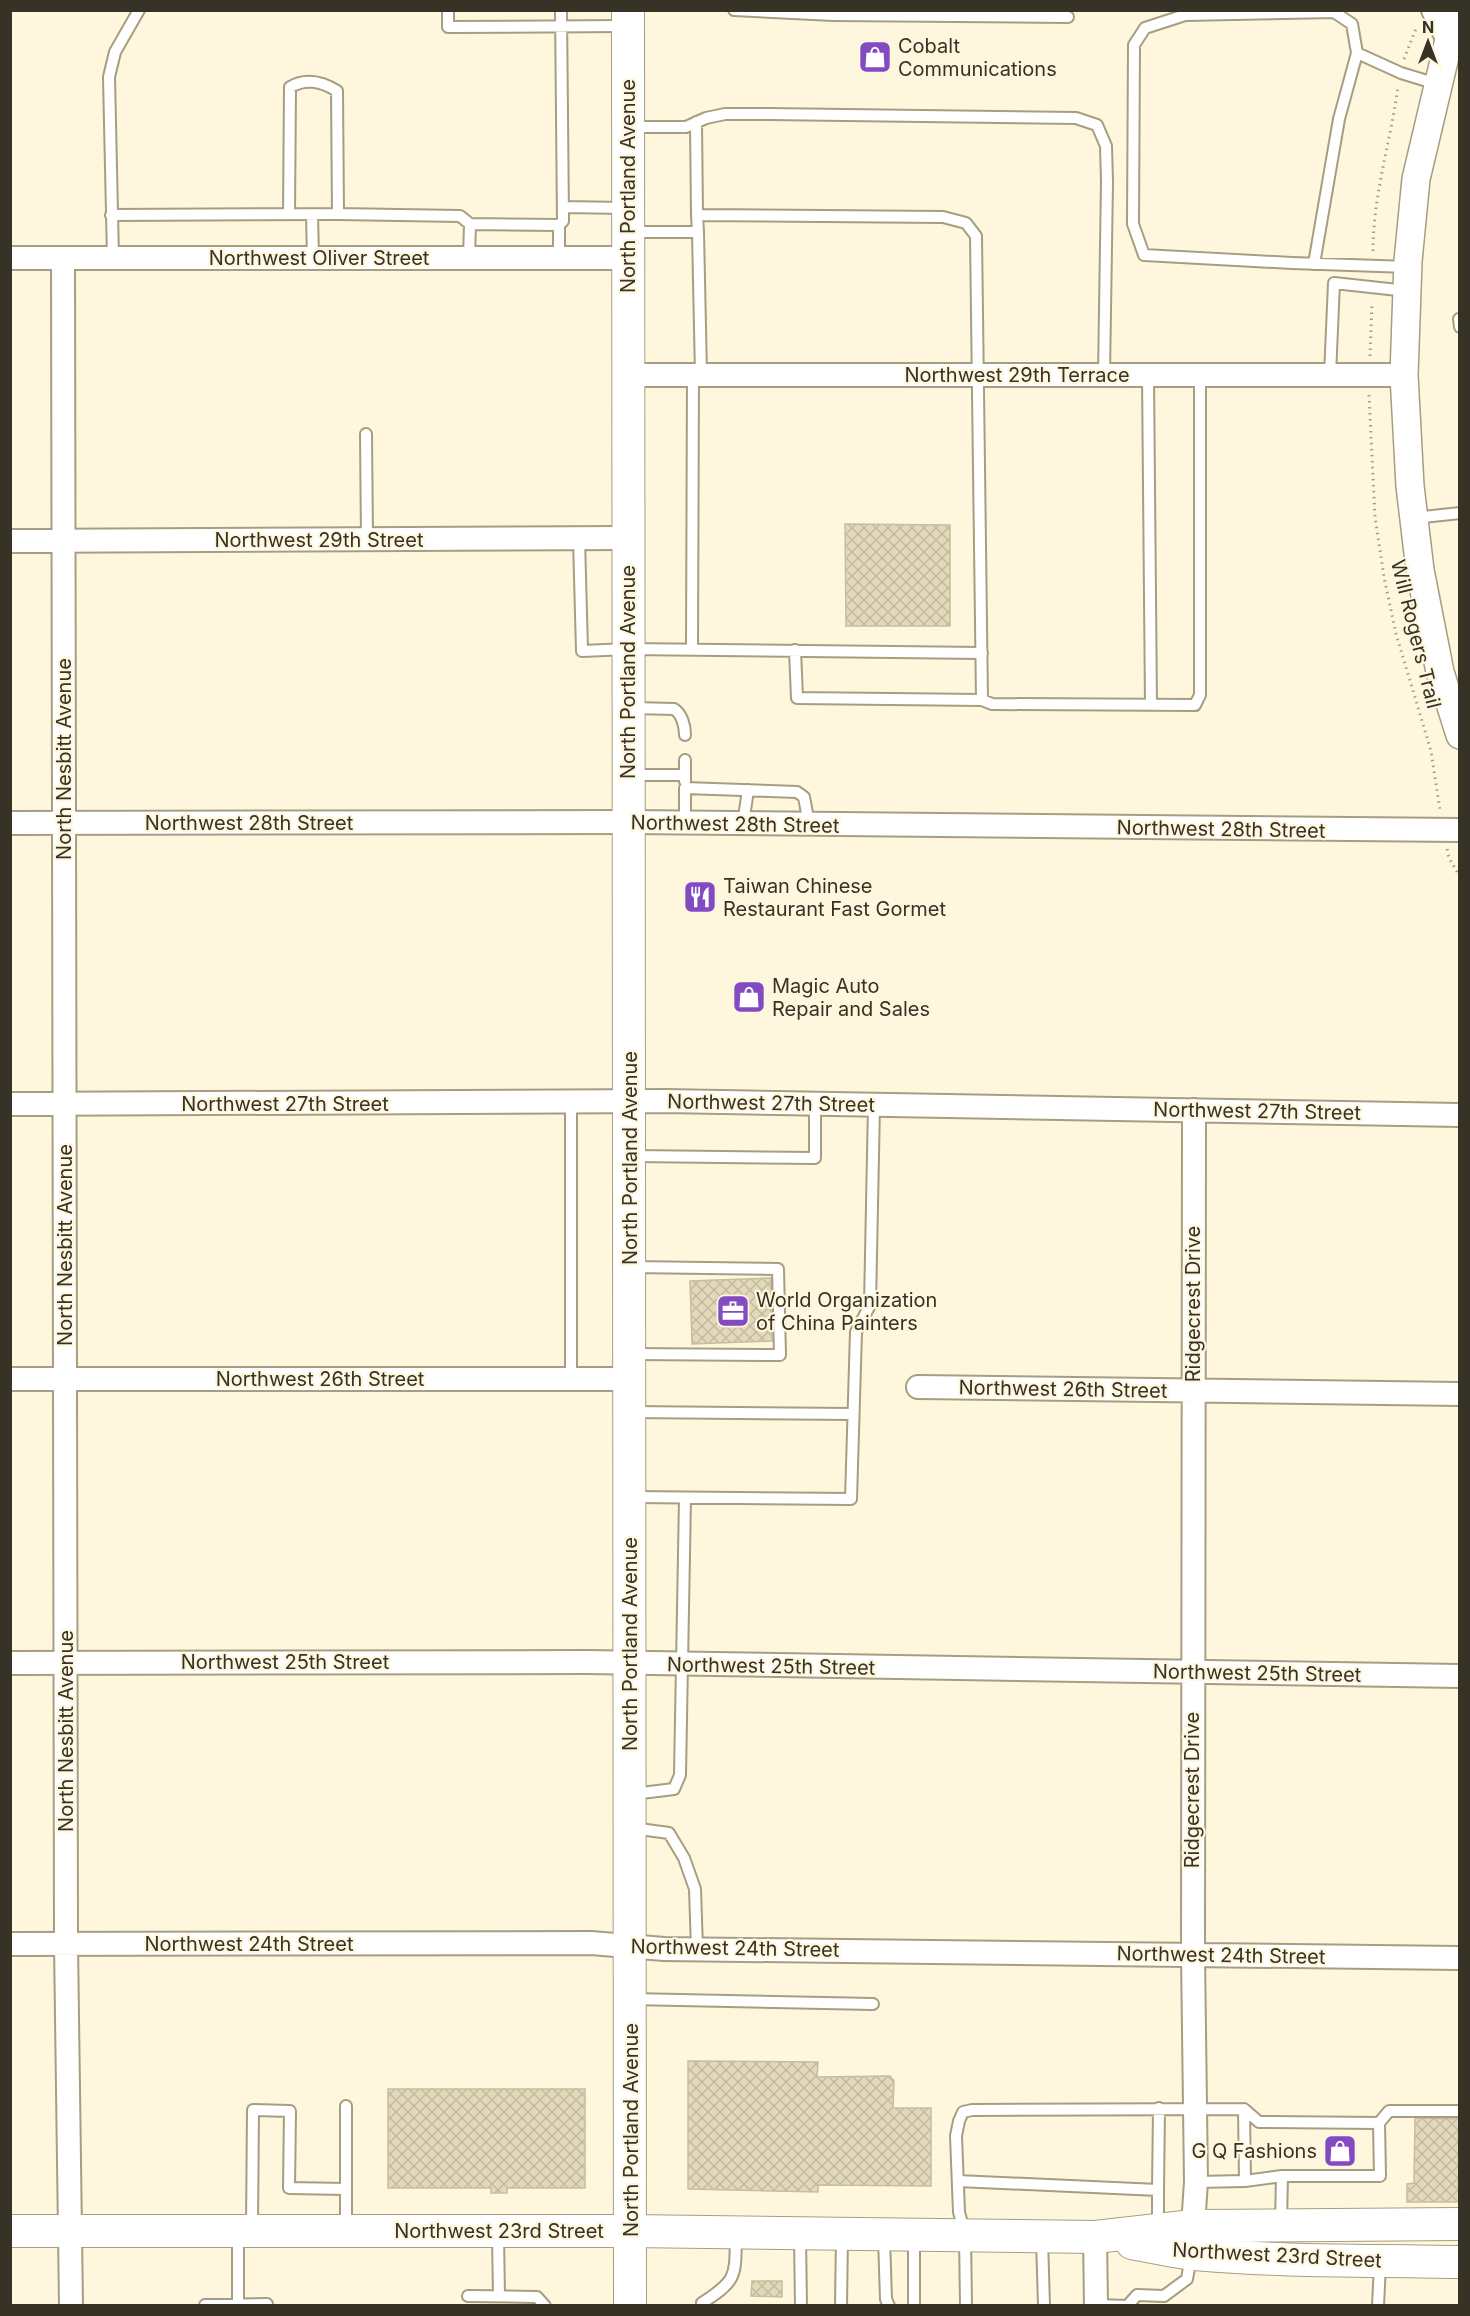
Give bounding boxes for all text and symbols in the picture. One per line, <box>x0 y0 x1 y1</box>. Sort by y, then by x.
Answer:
north arrow <box>1398 12 1458 72</box>
text: N <box>1422 17 1434 37</box>
place label: Cobalt Communications <box>898 34 1057 81</box>
shop icon: Cobalt Communications <box>857 39 893 75</box>
street label: North Portland Avenue <box>616 79 640 293</box>
street label: Northwest Oliver Street <box>209 246 430 270</box>
street label: Northwest 29th Terrace <box>904 363 1130 387</box>
street label: Northwest 29th Street <box>215 528 424 552</box>
street label: Will Rogers Trail <box>1386 557 1446 711</box>
street label: North Portland Avenue <box>616 565 640 779</box>
street label: North Nesbitt Avenue <box>52 658 76 860</box>
street label: Northwest 28th Street <box>630 810 840 838</box>
street label: Northwest 28th Street <box>145 811 354 835</box>
street label: Northwest 28th Street <box>1116 815 1326 843</box>
place label: Taiwan Chinese Restaurant Fast Gormet <box>723 874 946 921</box>
restaurant icon: Taiwan Chinese Restaurant Fast Gormet <box>682 879 718 915</box>
place label: Magic Auto Repair and Sales <box>772 974 930 1021</box>
shop icon: Magic Auto Repair and Sales <box>731 979 767 1015</box>
street label: North Portland Avenue <box>618 1051 642 1265</box>
street label: Northwest 27th Street <box>667 1089 875 1117</box>
street label: Northwest 27th Street <box>181 1092 389 1116</box>
street label: Northwest 27th Street <box>1153 1097 1361 1125</box>
street label: North Nesbitt Avenue <box>53 1144 77 1346</box>
street label: Ridgecrest Drive <box>1181 1226 1205 1382</box>
place label: World Organization of China Painters <box>756 1288 937 1335</box>
office icon: World Organization of China Painters <box>715 1293 751 1329</box>
street label: Northwest 26th Street <box>216 1367 425 1391</box>
street label: Northwest 26th Street <box>958 1375 1168 1403</box>
street label: North Portland Avenue <box>618 1537 642 1751</box>
street label: North Nesbitt Avenue <box>54 1630 78 1832</box>
street label: Northwest 25th Street <box>181 1650 390 1674</box>
street label: Northwest 25th Street <box>667 1652 876 1680</box>
street label: Northwest 25th Street <box>1153 1659 1362 1687</box>
street label: Ridgecrest Drive <box>1180 1712 1204 1868</box>
street label: Northwest 24th Street <box>145 1932 354 1956</box>
street label: Northwest 24th Street <box>630 1934 840 1962</box>
street label: Northwest 24th Street <box>1116 1941 1326 1969</box>
street label: North Portland Avenue <box>619 2023 643 2237</box>
shop icon: G Q Fashions <box>1322 2133 1358 2169</box>
place label: G Q Fashions <box>1191 2139 1317 2163</box>
street label: Northwest 23rd Street <box>394 2219 604 2243</box>
street label: Northwest 23rd Street <box>1172 2238 1383 2272</box>

